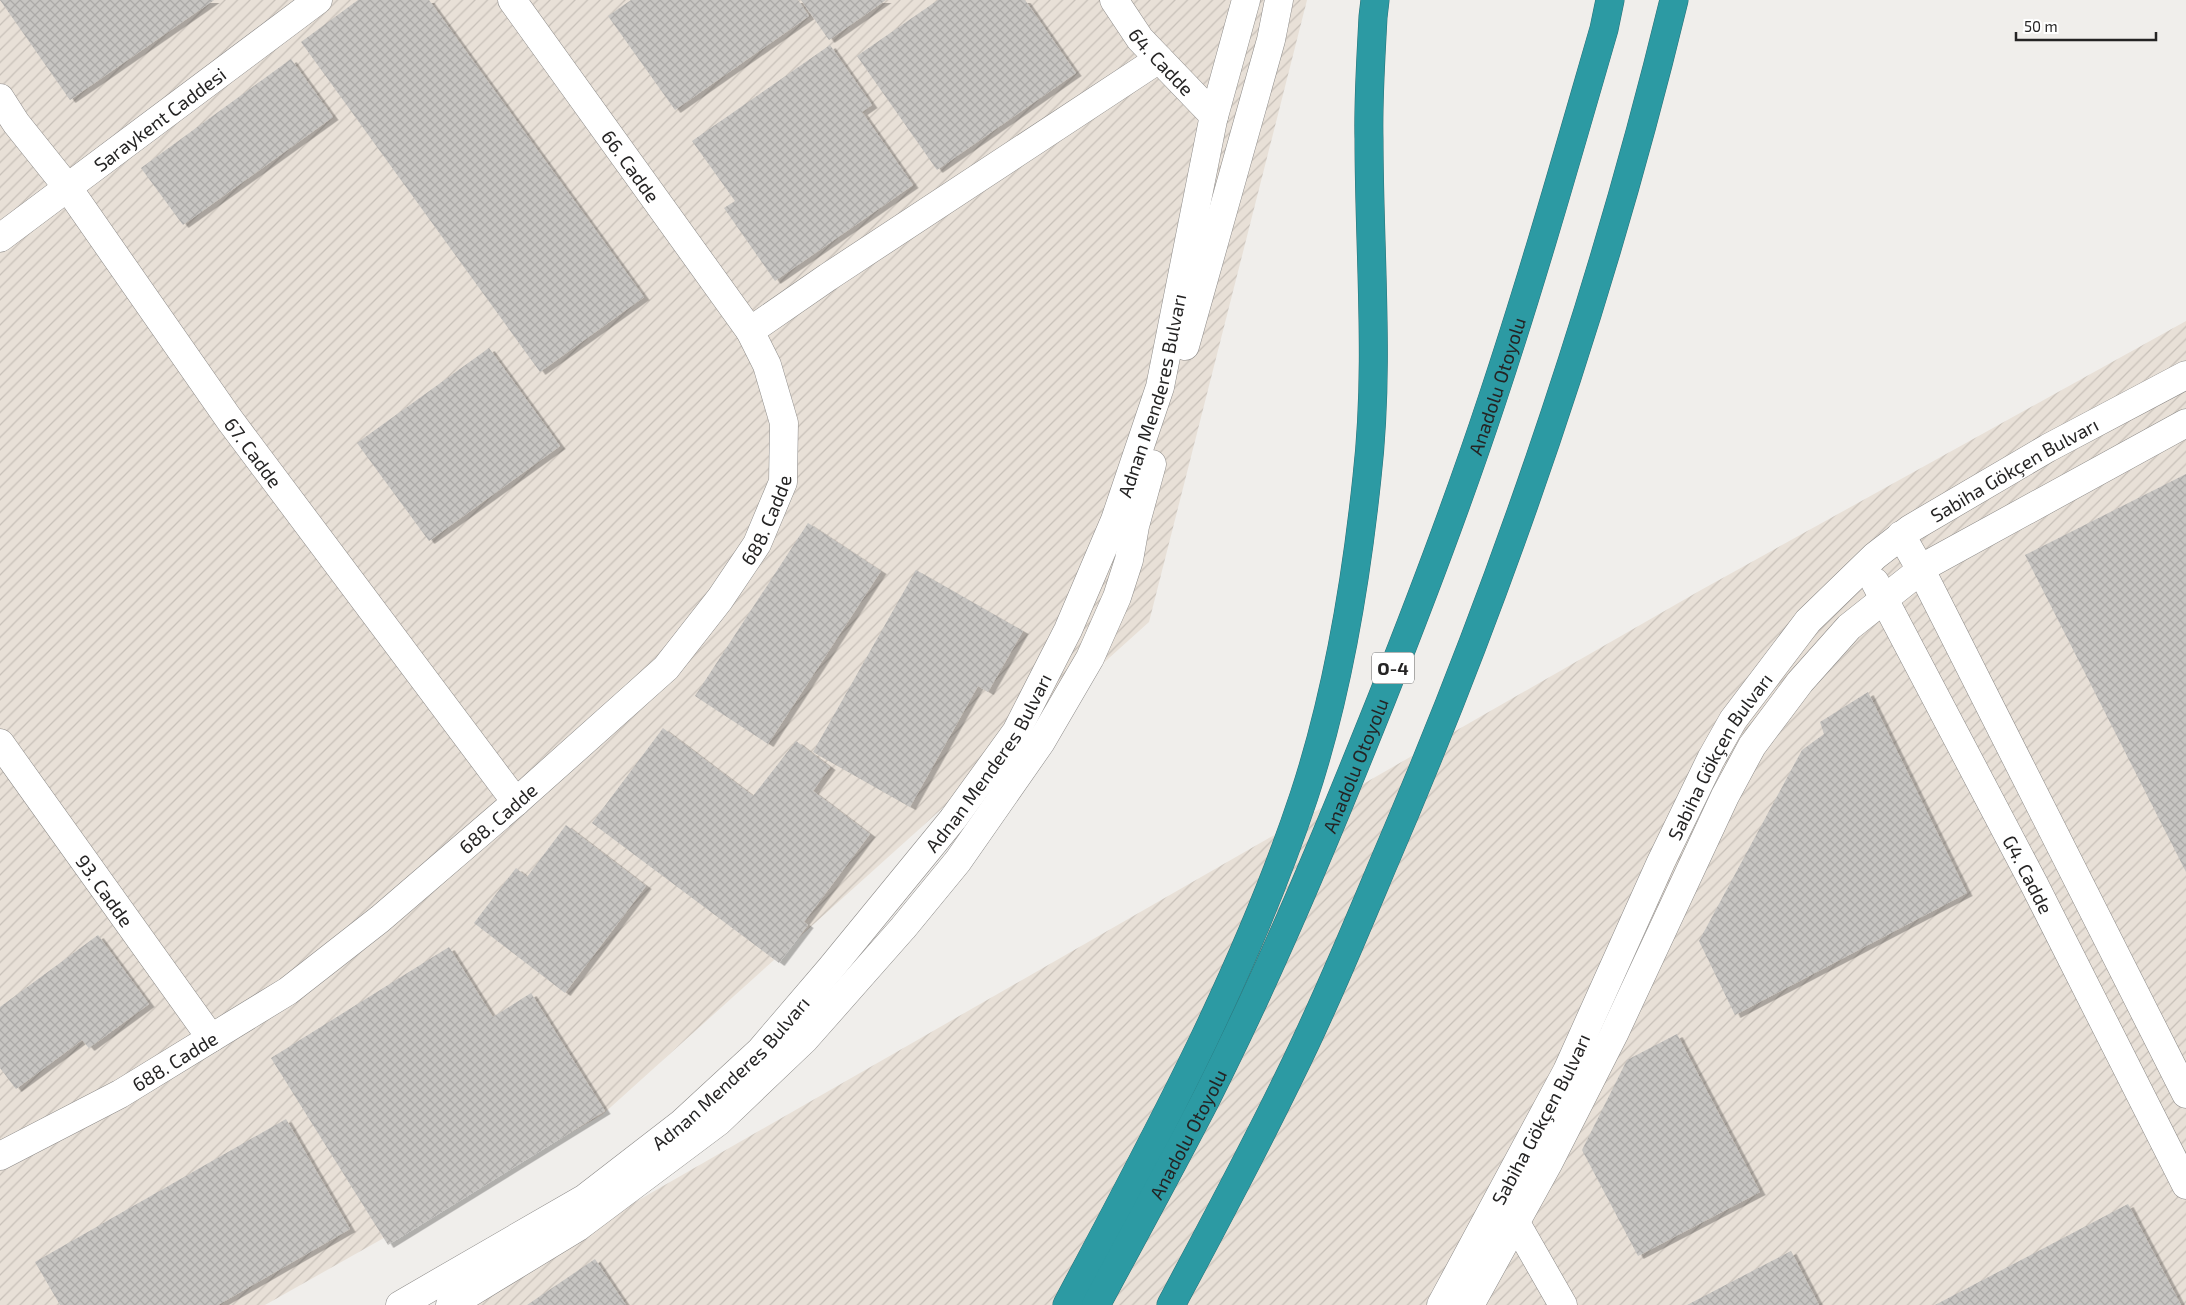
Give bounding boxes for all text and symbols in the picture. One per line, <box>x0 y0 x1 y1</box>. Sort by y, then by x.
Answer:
scale bar <box>2016 10 2156 42</box>
text: 50 m <box>2024 17 2058 35</box>
street label: 64. Cadde <box>1124 23 1199 100</box>
street label: Saraykent Caddesi <box>89 62 230 176</box>
street label: 66. Cadde <box>597 125 665 207</box>
street label: Adnan Menderes Bulvarı <box>1112 291 1190 500</box>
street label: Anadolu Otoyolu <box>1463 314 1530 458</box>
street label: Sabiha Gökçen Bulvarı <box>1926 412 2102 526</box>
street label: 67. Cadde <box>220 413 288 492</box>
street label: 688. Cadde <box>735 476 795 569</box>
road number: O-4 <box>1372 652 1414 684</box>
street label: Sabiha Gökçen Bulvarı <box>1662 668 1776 843</box>
street label: Adnan Menderes Bulvarı <box>920 669 1056 856</box>
street label: Anadolu Otoyolu <box>1317 694 1392 836</box>
street label: 688. Cadde <box>454 778 541 858</box>
street label: G4. Cadde <box>1999 831 2058 917</box>
street label: 93. Cadde <box>72 850 139 931</box>
street label: Adnan Menderes Bulvarı <box>647 991 813 1154</box>
street label: 688. Cadde <box>128 1026 221 1095</box>
street label: Sabiha Gökçen Bulvarı <box>1486 1030 1594 1208</box>
street label: Anadolu Otoyolu <box>1144 1065 1231 1203</box>

